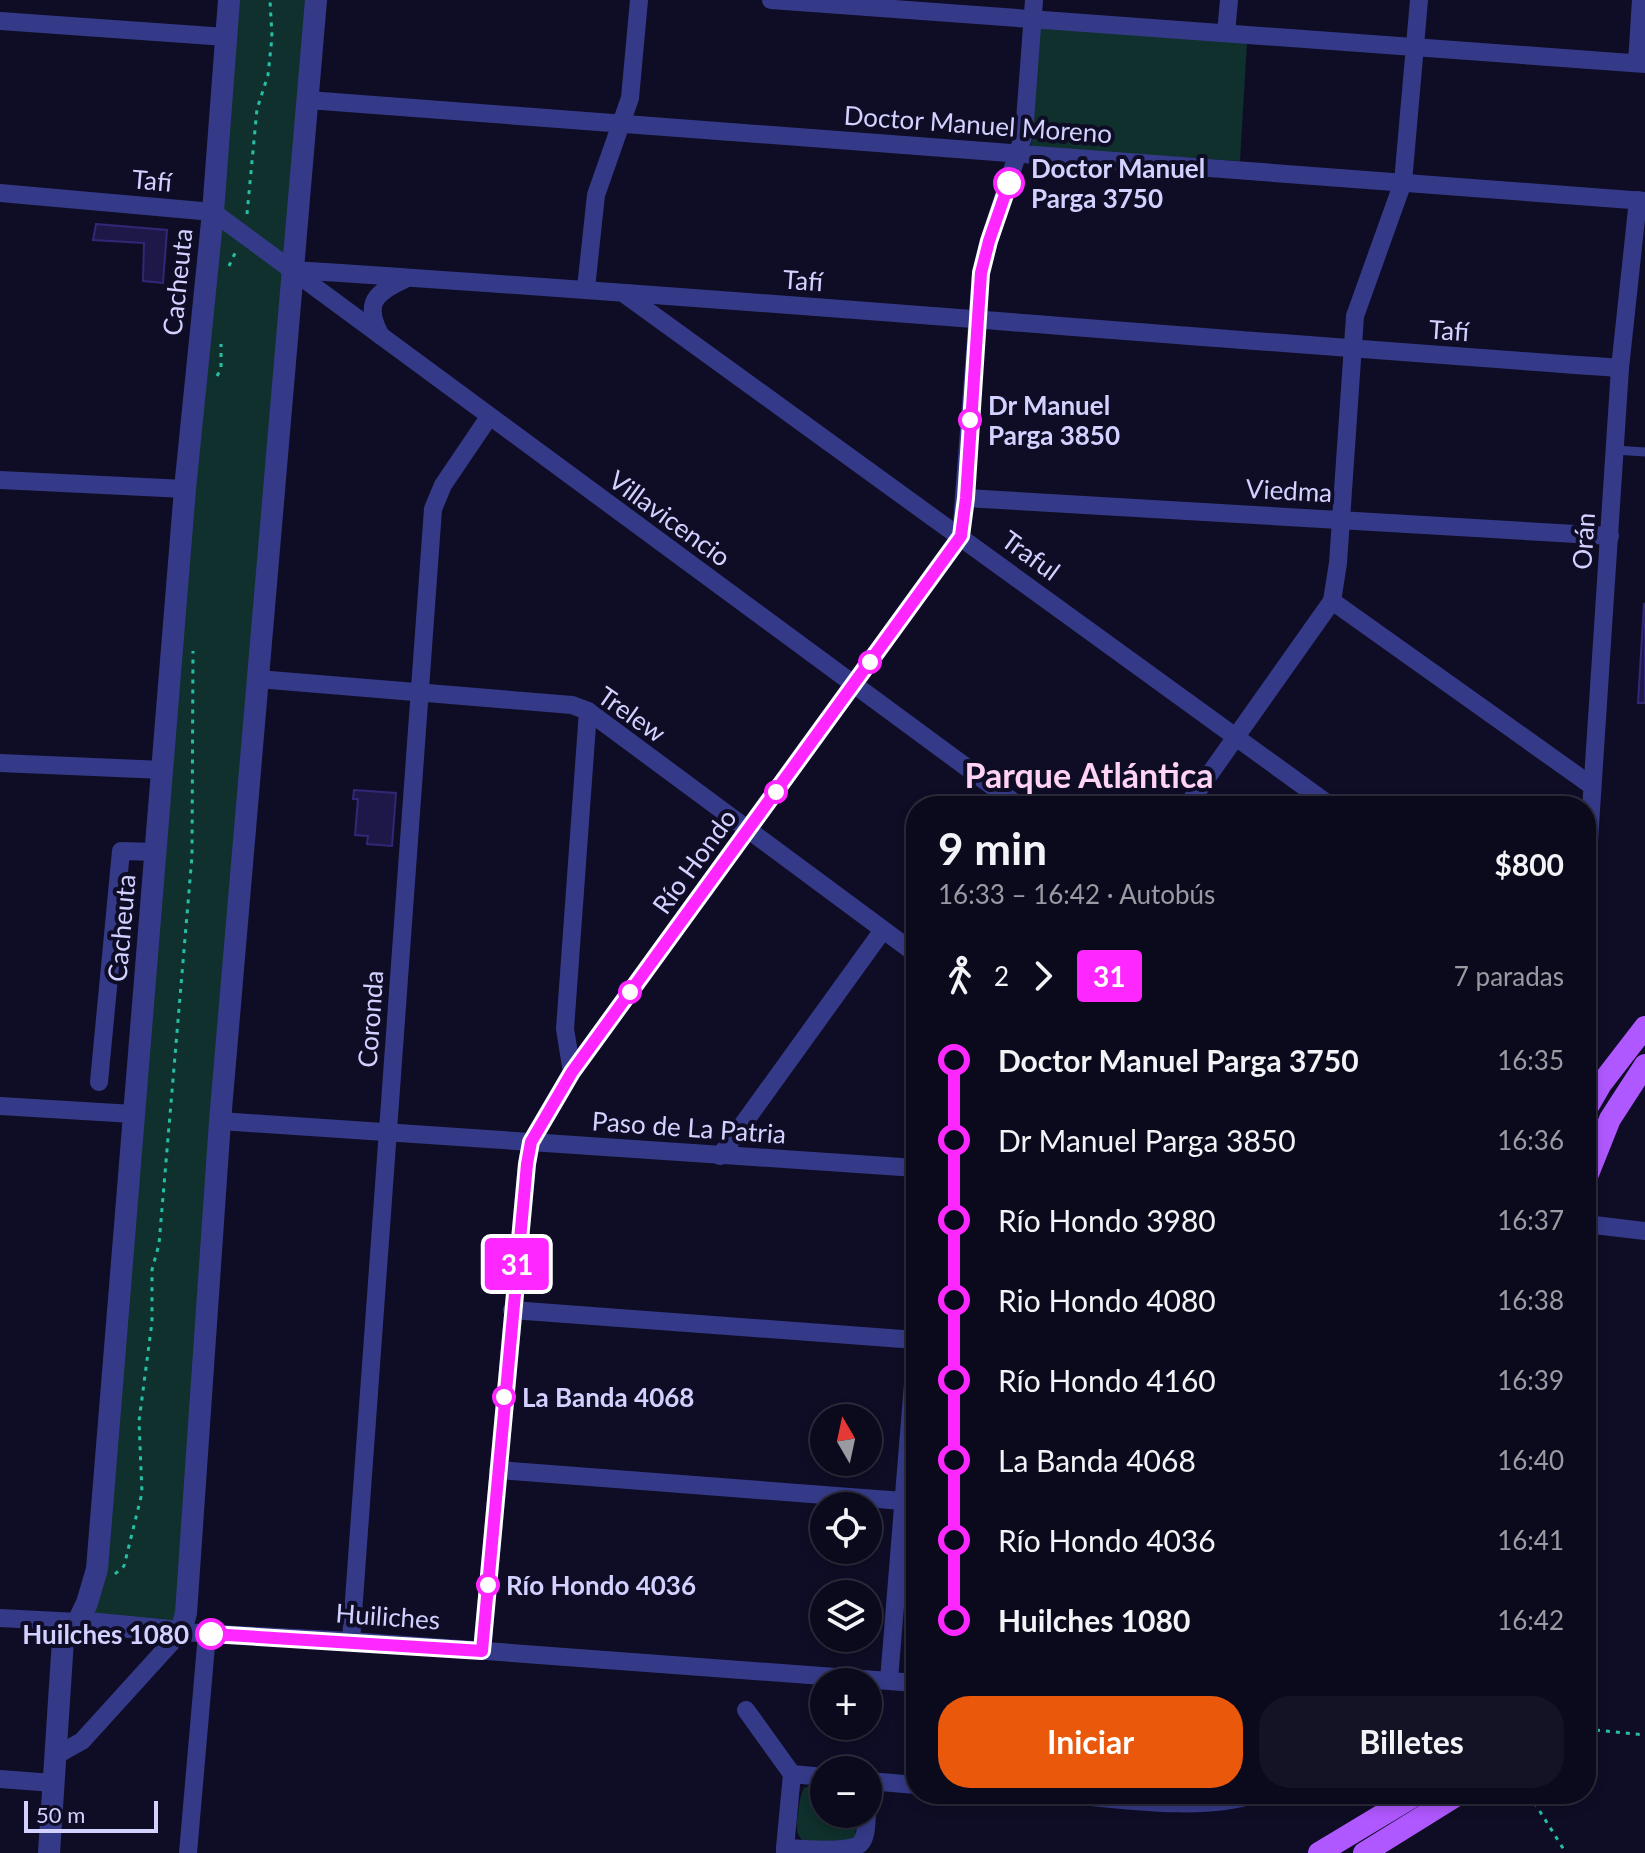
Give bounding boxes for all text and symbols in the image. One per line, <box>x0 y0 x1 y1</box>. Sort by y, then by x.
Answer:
street label: Doctor Manuel Moreno <box>843 99 1113 149</box>
place label: Doctor Manuel Parga 3750 <box>1031 152 1205 214</box>
street label: Tafí <box>131 162 174 198</box>
marker: Doctor Manuel Parga 3750 <box>994 168 1024 198</box>
street label: Cacheuta <box>155 227 199 337</box>
street label: Tafí <box>782 263 825 297</box>
street label: Tafí <box>1428 313 1471 347</box>
place label: Dr Manuel Parga 3850 <box>988 389 1120 451</box>
marker: Dr Manuel Parga 3850 <box>959 409 981 431</box>
street label: Villavicencio <box>603 463 737 573</box>
street label: Viedma <box>1245 472 1333 508</box>
street label: Orán <box>1565 511 1601 571</box>
street label: Traful <box>996 523 1066 587</box>
unlabelled marker <box>859 651 881 673</box>
street label: Trelew <box>592 679 672 749</box>
district label: Parque Atlántica <box>964 754 1214 795</box>
unlabelled marker <box>765 781 787 803</box>
street label: Río Hondo <box>645 802 743 920</box>
text: 9 min <box>938 822 1047 874</box>
text: $800 <box>1494 846 1564 882</box>
street label: Cacheuta <box>100 873 142 983</box>
text: 16:33 – 16:42 · Autobús <box>938 878 1215 910</box>
icon: walk <box>938 954 982 998</box>
icon: forward <box>1021 954 1065 998</box>
text: 31 <box>1093 959 1126 993</box>
text: 2 <box>994 960 1009 992</box>
text: 7 paradas <box>1454 960 1564 992</box>
street label: Coronda <box>351 969 389 1069</box>
unlabelled marker <box>619 981 641 1003</box>
text: Doctor Manuel Parga 3750 <box>998 1042 1359 1078</box>
text: 16:35 <box>1497 1044 1564 1076</box>
street label: Paso de La Patria <box>591 1104 787 1150</box>
text: Dr Manuel Parga 3850 <box>998 1122 1296 1158</box>
text: 16:36 <box>1497 1124 1564 1156</box>
text: Río Hondo 3980 <box>998 1202 1216 1238</box>
text: 16:37 <box>1497 1204 1564 1236</box>
line badge: 31 <box>481 1238 553 1290</box>
text: 31 <box>501 1247 533 1281</box>
text: Rio Hondo 4080 <box>998 1282 1216 1318</box>
text: 16:38 <box>1497 1284 1564 1316</box>
text: Río Hondo 4160 <box>998 1362 1216 1398</box>
text: 16:39 <box>1497 1364 1564 1396</box>
place label: La Banda 4068 <box>522 1381 694 1413</box>
marker: La Banda 4068 <box>493 1386 515 1408</box>
north arrow <box>810 1404 882 1476</box>
map controls <box>810 1404 882 1828</box>
text: La Banda 4068 <box>998 1442 1196 1478</box>
text: 16:40 <box>1497 1444 1564 1476</box>
button: locate <box>810 1492 882 1564</box>
text: Río Hondo 4036 <box>998 1522 1216 1558</box>
text: 16:41 <box>1497 1524 1564 1556</box>
place label: Río Hondo 4036 <box>506 1569 696 1601</box>
marker: Río Hondo 4036 <box>477 1574 499 1596</box>
button: layers <box>810 1580 882 1652</box>
street label: Huiliches <box>335 1596 441 1636</box>
text: Huilches 1080 <box>998 1602 1190 1638</box>
text: 16:42 <box>1497 1604 1564 1636</box>
place label: Huilches 1080 <box>22 1618 189 1650</box>
marker: Huilches 1080 <box>196 1619 226 1649</box>
button: + <box>810 1668 882 1740</box>
button: Iniciar <box>938 1696 1243 1788</box>
button: Billetes <box>1259 1696 1564 1788</box>
button: − <box>810 1756 882 1828</box>
scale bar <box>24 1797 158 1833</box>
text: 50 m <box>36 1801 85 1828</box>

